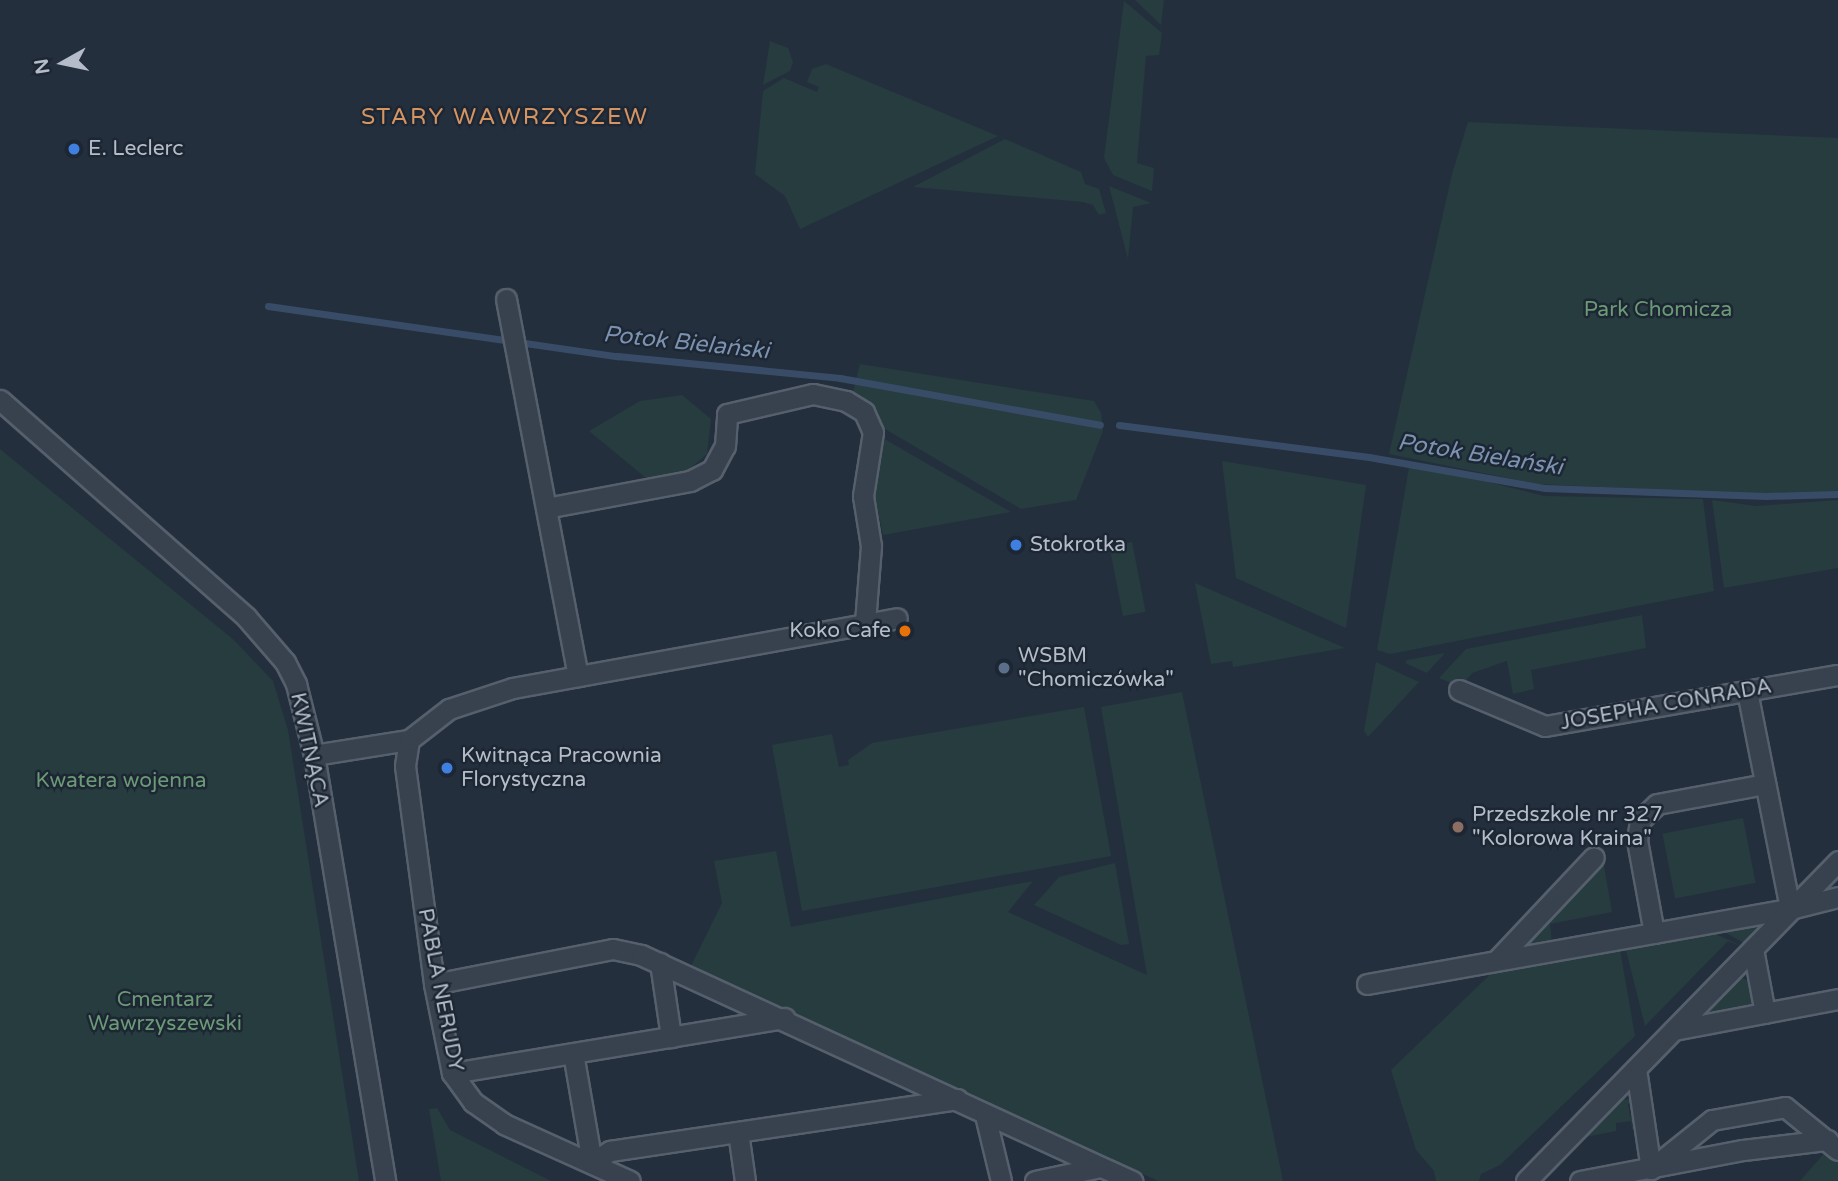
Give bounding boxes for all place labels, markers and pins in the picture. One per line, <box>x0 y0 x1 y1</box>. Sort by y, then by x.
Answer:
place label: E. Leclerc <box>88 136 184 162</box>
marker: E. Leclerc <box>66 141 82 157</box>
place label: Stokrotka <box>1030 532 1126 558</box>
marker: Stokrotka <box>1008 537 1024 553</box>
place label: Koko Cafe <box>789 618 891 644</box>
marker: Koko Cafe <box>897 623 913 639</box>
place label: WSBM "Chomiczówka" <box>1018 643 1174 693</box>
marker: WSBM "Chomiczówka" <box>996 660 1012 676</box>
place label: Kwitnąca Pracownia Florystyczna <box>461 743 662 793</box>
marker: Kwitnąca Pracownia Florystyczna <box>439 760 455 776</box>
place label: Przedszkole nr 327 "Kolorowa Kraina" <box>1472 802 1663 852</box>
marker: Przedszkole nr 327 "Kolorowa Kraina" <box>1450 819 1466 835</box>

